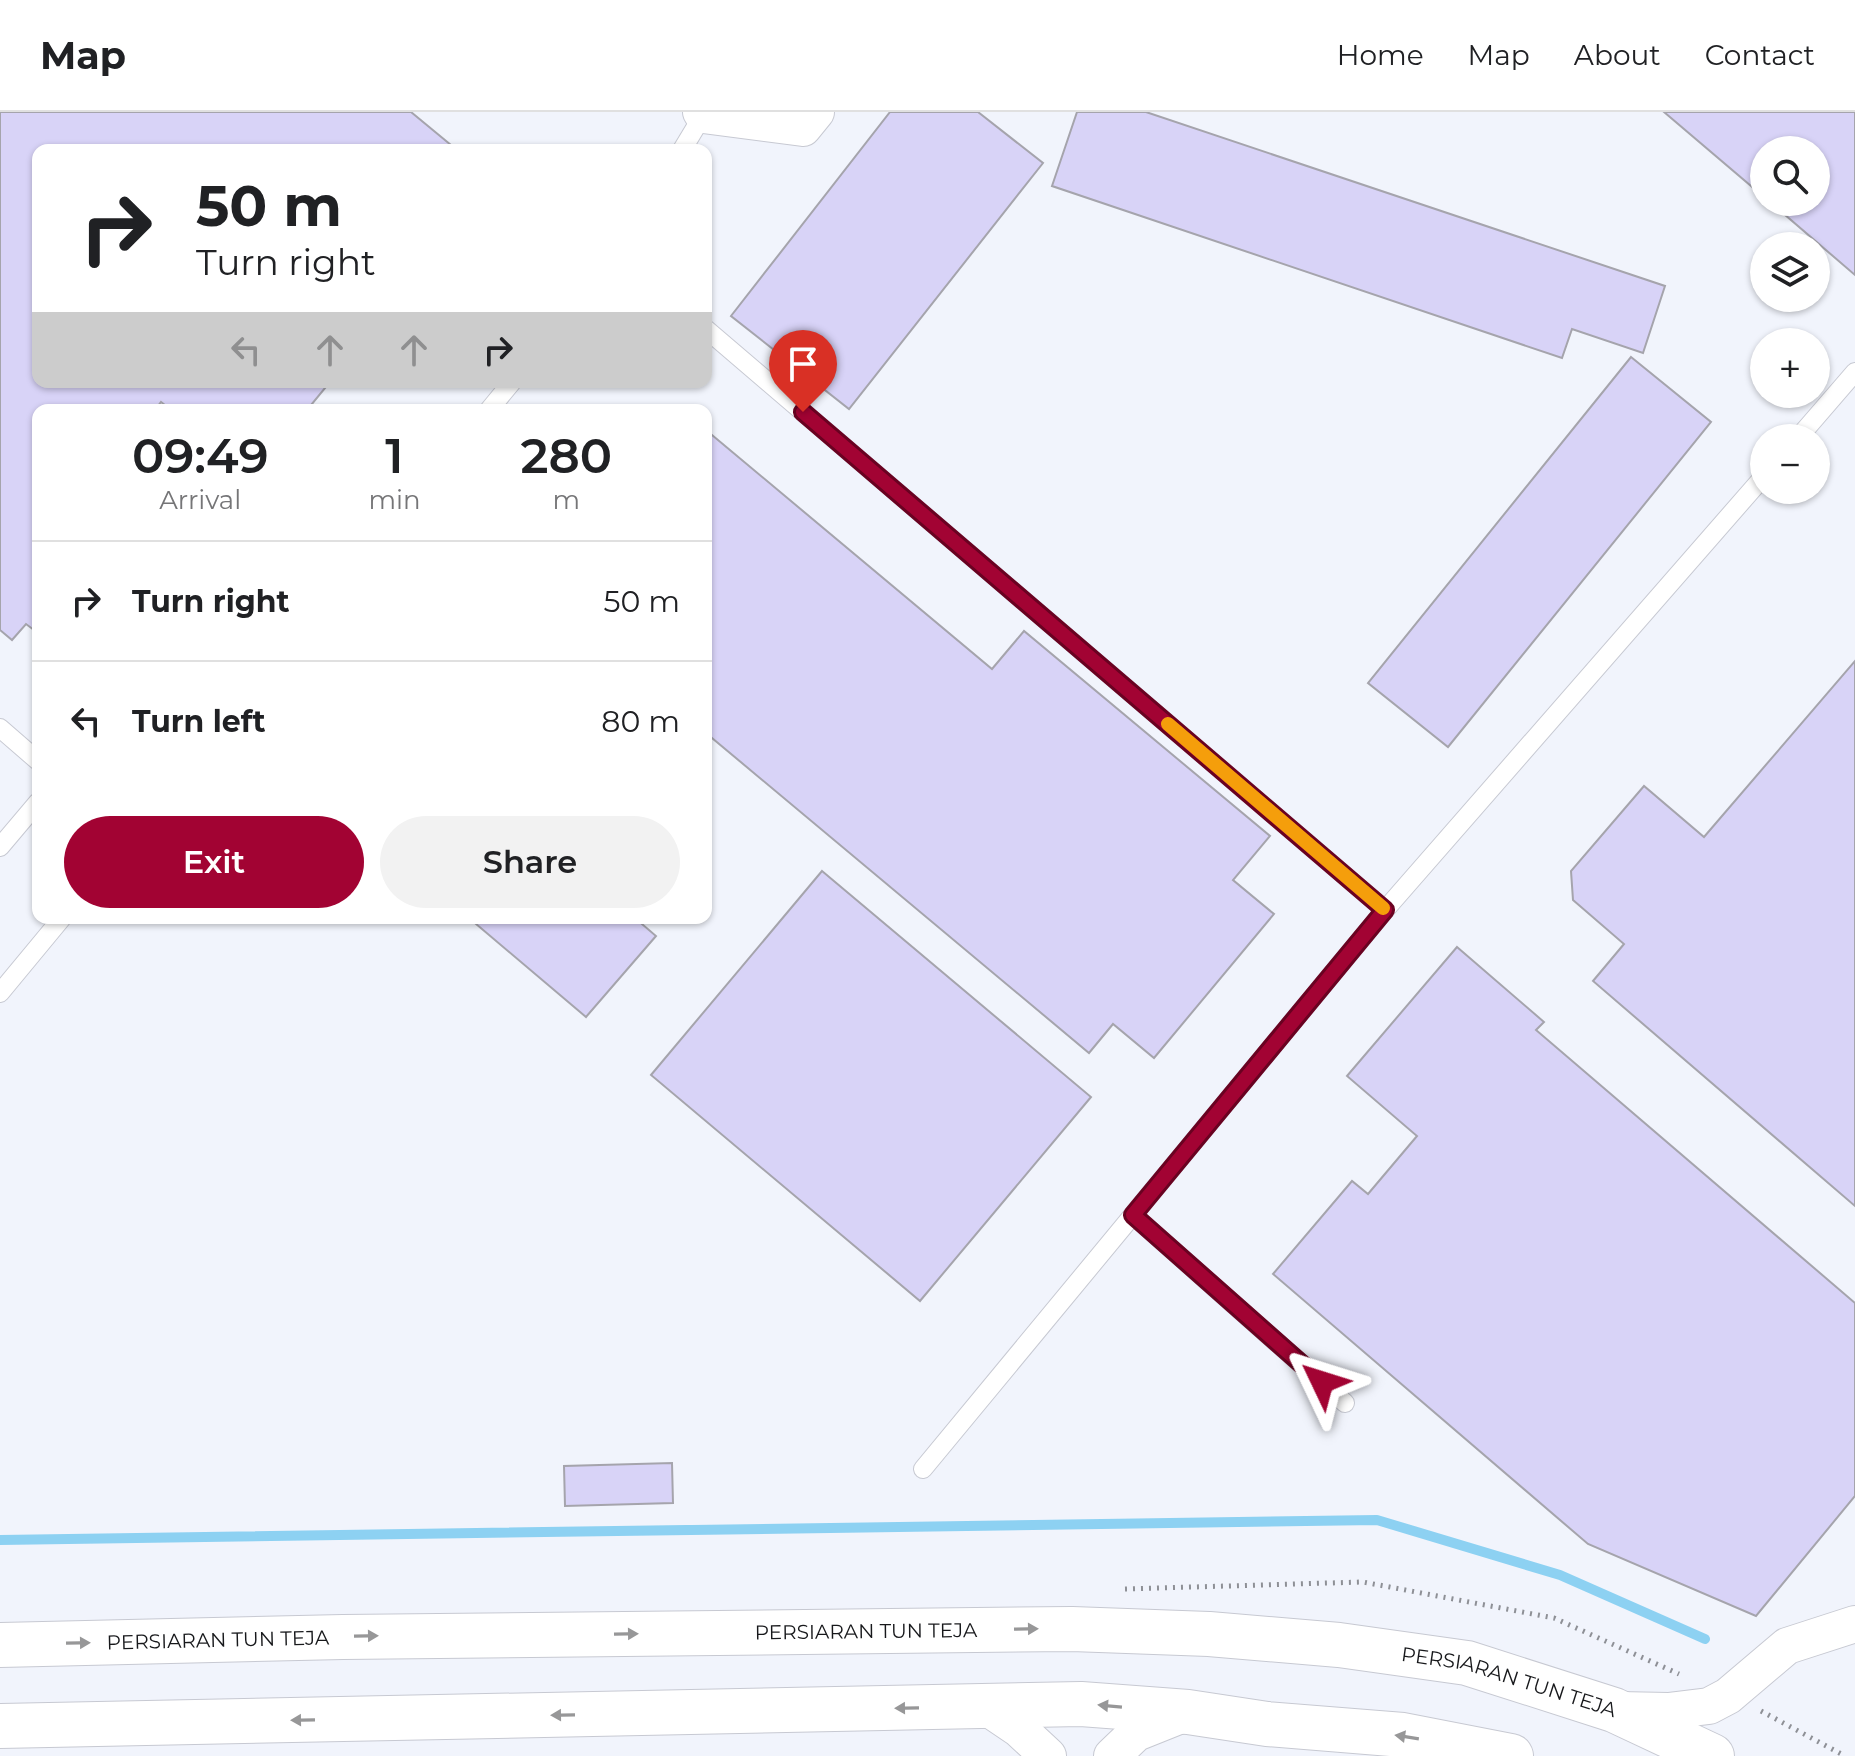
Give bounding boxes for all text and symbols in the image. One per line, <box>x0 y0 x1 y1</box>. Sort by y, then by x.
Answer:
text: Map <box>40 32 126 79</box>
text: Home <box>1337 38 1424 72</box>
text: Map <box>1468 38 1530 72</box>
text: About <box>1574 38 1661 72</box>
text: Contact <box>1705 38 1815 72</box>
map controls <box>1750 136 1830 504</box>
button: search <box>1750 136 1830 216</box>
text: 50 m <box>196 172 342 240</box>
icon: right <box>64 176 168 280</box>
button: layers <box>1750 232 1830 312</box>
text: Turn right <box>196 240 376 284</box>
icon: left <box>224 328 268 372</box>
icon: ahead <box>308 328 352 372</box>
icon: ahead <box>392 328 436 372</box>
icon: right <box>476 328 520 372</box>
button: + <box>1750 328 1830 408</box>
pin <box>769 330 837 412</box>
icon: arrive <box>781 342 825 386</box>
button: − <box>1750 424 1830 504</box>
text: 09:49 <box>132 427 268 485</box>
text: 1 <box>385 427 404 485</box>
text: 280 <box>520 427 612 485</box>
text: Arrival <box>159 484 241 516</box>
text: min <box>368 484 421 516</box>
text: m <box>552 484 580 516</box>
icon: right <box>64 579 108 623</box>
text: Turn right <box>132 583 289 620</box>
text: 50 m <box>603 583 680 620</box>
icon: left <box>64 699 108 743</box>
text: Turn left <box>132 703 265 740</box>
text: 80 m <box>601 703 680 740</box>
button: Exit <box>64 816 364 908</box>
button: Share <box>380 816 680 908</box>
position arrow <box>1280 1340 1364 1424</box>
street label: PERSIARAN TUN TEJA <box>754 1618 978 1644</box>
one-way arrow <box>1014 1623 1039 1635</box>
street label: PERSIARAN TUN TEJA <box>106 1625 330 1655</box>
one-way arrow <box>614 1627 639 1640</box>
one-way arrow <box>354 1630 379 1643</box>
one-way arrow <box>66 1637 91 1650</box>
street label: PERSIARAN TUN TEJA <box>1400 1642 1620 1722</box>
one-way arrow <box>1097 1699 1122 1712</box>
one-way arrow <box>894 1702 919 1714</box>
one-way arrow <box>550 1709 575 1721</box>
one-way arrow <box>290 1714 315 1727</box>
one-way arrow <box>1394 1730 1419 1743</box>

